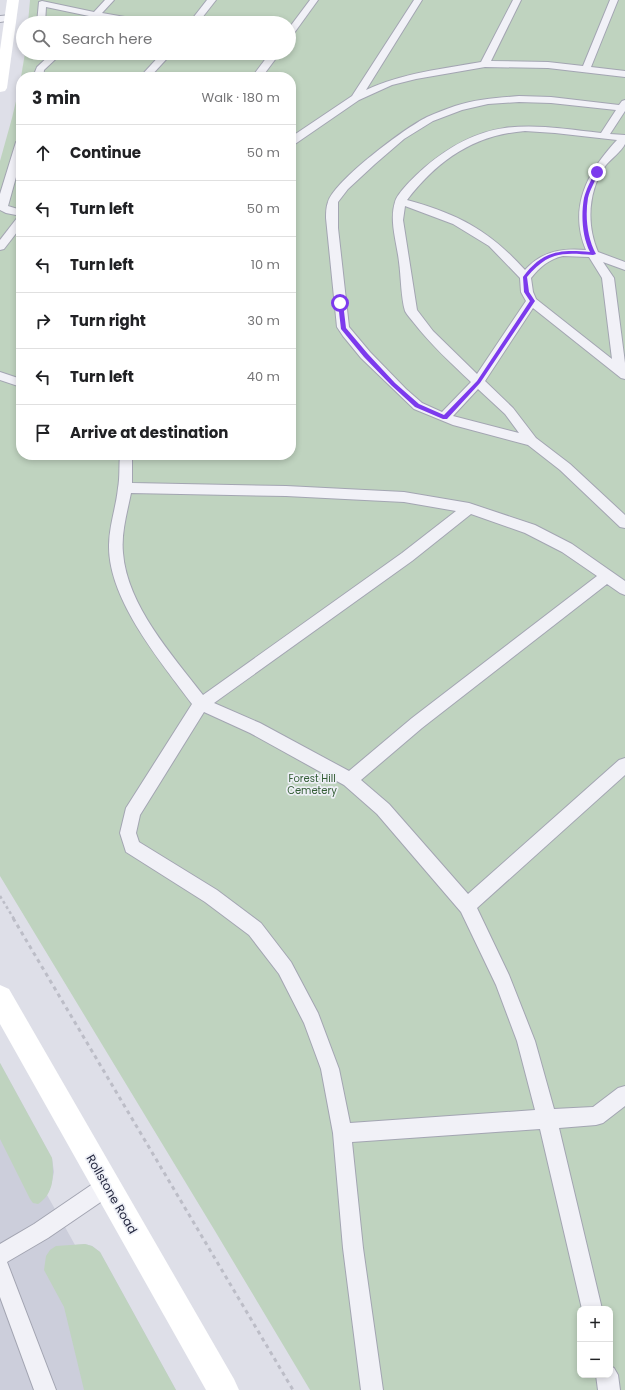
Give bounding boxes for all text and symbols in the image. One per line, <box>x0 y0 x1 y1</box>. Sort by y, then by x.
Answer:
search box <box>16 16 296 60</box>
icon: search <box>30 27 52 49</box>
text: Search here <box>62 28 152 49</box>
text: 3 min <box>32 86 80 110</box>
text: Walk · 180 m <box>202 88 280 107</box>
icon: ahead <box>32 142 54 164</box>
text: Continue <box>70 142 141 163</box>
text: 50 m <box>247 143 280 162</box>
route end <box>588 163 606 181</box>
icon: left <box>32 198 54 220</box>
text: Turn left <box>70 198 134 219</box>
text: 50 m <box>247 199 280 218</box>
icon: left <box>32 254 54 276</box>
text: Turn left <box>70 254 134 275</box>
text: 10 m <box>251 255 280 274</box>
route start <box>331 294 349 312</box>
icon: right <box>32 310 54 332</box>
text: Turn right <box>70 310 146 331</box>
text: 30 m <box>247 311 280 330</box>
icon: left <box>32 366 54 388</box>
text: Turn left <box>70 366 134 387</box>
text: 40 m <box>247 367 280 386</box>
icon: arrive <box>32 422 54 444</box>
text: Arrive at destination <box>70 422 228 443</box>
park label: Forest Hill Cemetery <box>287 771 337 798</box>
street label: Rollstone Road <box>82 1151 142 1237</box>
map controls <box>577 1306 613 1378</box>
button: + <box>577 1306 613 1342</box>
button: − <box>577 1342 613 1378</box>

